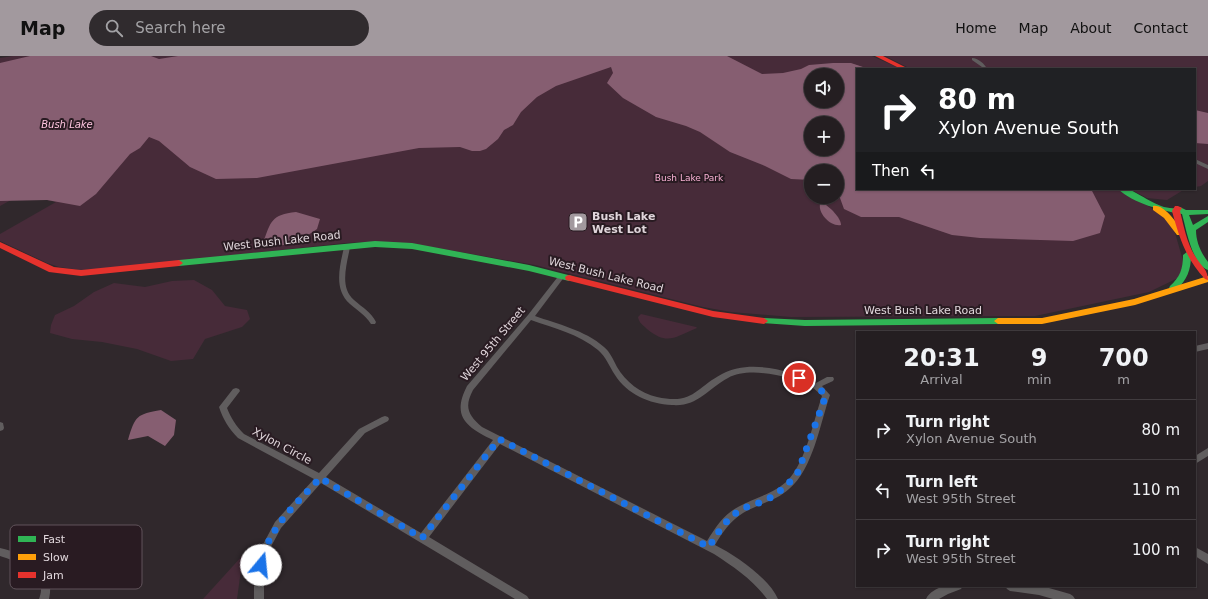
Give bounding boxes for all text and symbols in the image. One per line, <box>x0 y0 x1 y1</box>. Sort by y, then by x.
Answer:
search box <box>89 10 369 46</box>
text: Map <box>20 17 65 39</box>
icon: search <box>103 17 125 39</box>
text: Search here <box>135 19 225 37</box>
text: Home <box>955 20 997 36</box>
text: Map <box>1019 20 1048 36</box>
text: About <box>1070 20 1112 36</box>
text: Contact <box>1134 20 1188 36</box>
map controls <box>804 68 844 204</box>
button: sound <box>804 68 844 108</box>
text: 80 m <box>938 83 1016 116</box>
icon: right <box>872 84 924 136</box>
button: + <box>804 116 844 156</box>
text: Xylon Avenue South <box>938 117 1119 138</box>
water label: Bush Lake <box>41 119 93 130</box>
icon: left <box>917 160 939 182</box>
text: Then <box>872 162 909 180</box>
button: − <box>804 164 844 204</box>
park label: Bush Lake Park <box>655 173 724 183</box>
place label: Bush Lake West Lot <box>592 210 655 236</box>
parking icon: Bush Lake West Lot <box>567 211 589 233</box>
street label: West Bush Lake Road <box>223 228 341 254</box>
street label: West Bush Lake Road <box>547 254 665 296</box>
street label: West 95th Street <box>458 304 528 384</box>
street label: West Bush Lake Road <box>864 304 982 317</box>
text: 20:31 <box>903 344 980 372</box>
text: 9 <box>1031 344 1047 372</box>
text: 700 <box>1099 344 1149 372</box>
pin <box>782 361 816 395</box>
icon: arrive <box>788 367 810 389</box>
text: Arrival <box>920 372 963 387</box>
text: min <box>1027 372 1051 387</box>
text: m <box>1117 372 1130 387</box>
text: Turn right <box>906 413 990 431</box>
icon: right <box>872 419 894 441</box>
text: 80 m <box>1142 421 1180 439</box>
street label: Xylon Circle <box>250 425 314 467</box>
text: Xylon Avenue South <box>906 431 1037 446</box>
text: Turn left <box>906 473 978 491</box>
icon: left <box>872 479 894 501</box>
text: 110 m <box>1132 481 1180 499</box>
text: West 95th Street <box>906 491 1016 506</box>
legend <box>10 525 142 589</box>
text: Fast <box>43 533 66 546</box>
text: Turn right <box>906 533 990 551</box>
icon: right <box>872 539 894 561</box>
text: 100 m <box>1132 541 1180 559</box>
position arrow <box>240 544 282 586</box>
text: Slow <box>43 551 69 564</box>
text: West 95th Street <box>906 551 1016 566</box>
text: Jam <box>42 569 64 582</box>

